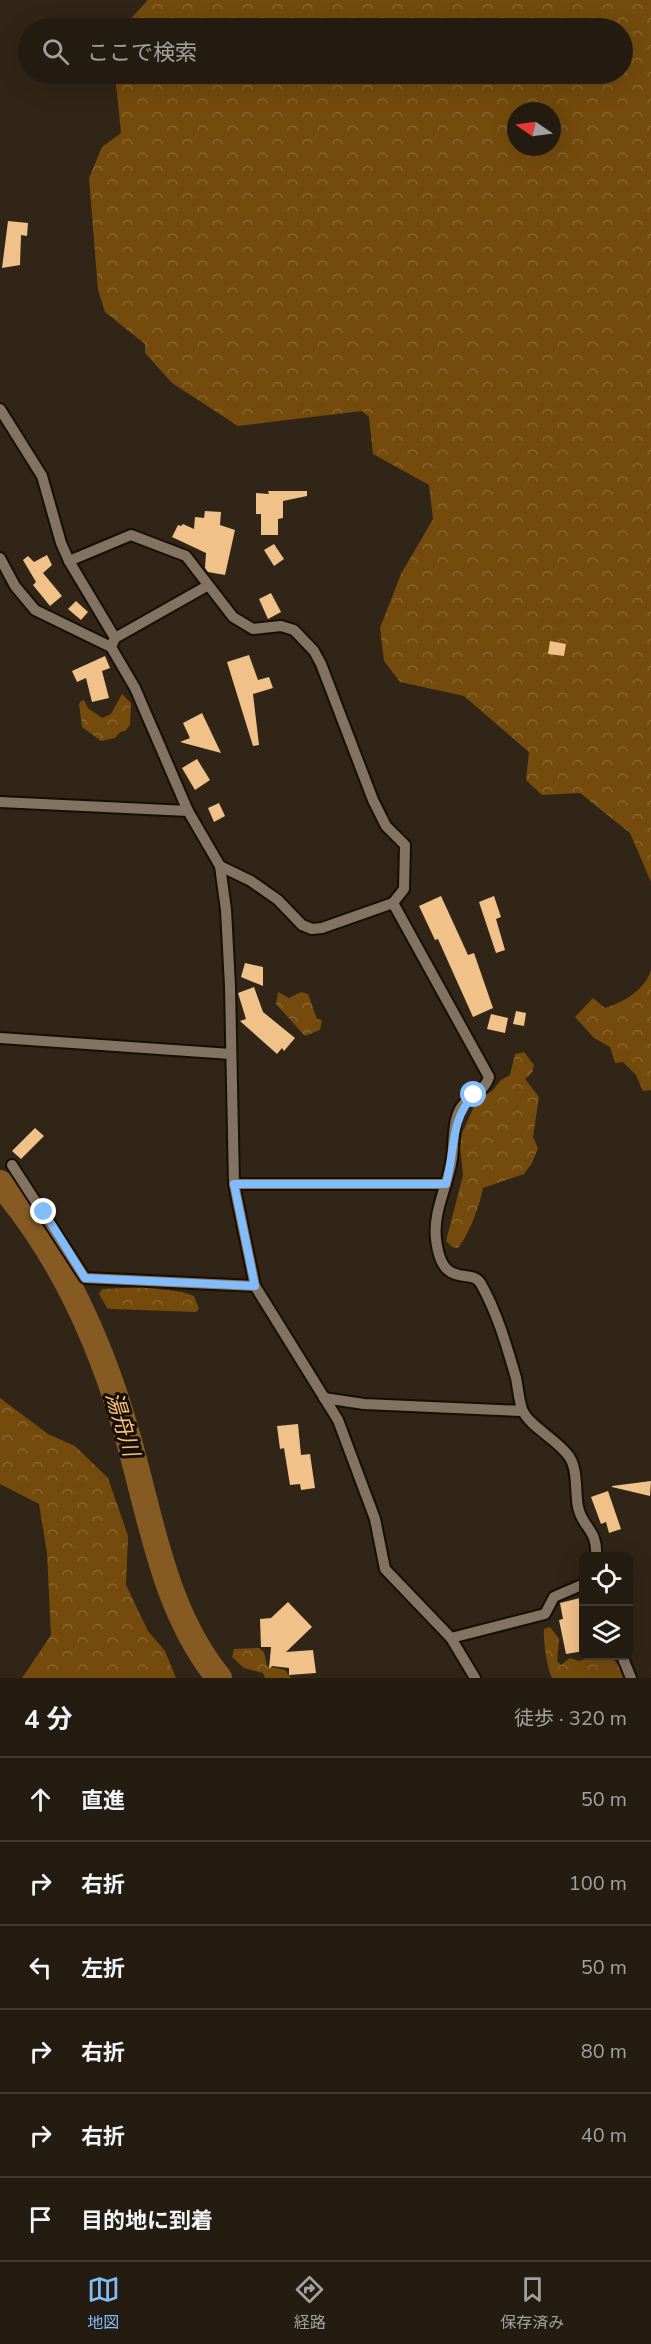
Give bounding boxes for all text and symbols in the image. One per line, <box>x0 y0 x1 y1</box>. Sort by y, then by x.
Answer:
search box <box>18 18 633 84</box>
icon: search <box>39 35 72 68</box>
text: ここで検索 <box>87 38 197 68</box>
north arrow <box>507 102 561 156</box>
route start <box>460 1081 486 1107</box>
route end <box>30 1198 56 1224</box>
water label: 湯舟川 <box>98 1388 147 1462</box>
map controls <box>579 1552 633 1660</box>
button: locate <box>579 1552 633 1606</box>
button: layers <box>579 1606 633 1660</box>
text: 4 分 <box>24 1702 73 1737</box>
text: 徒歩 · 320 m <box>514 1705 627 1732</box>
icon: ahead <box>24 1783 57 1816</box>
text: 直進 <box>81 1786 125 1816</box>
text: 50 m <box>581 1786 627 1813</box>
icon: right <box>24 1867 57 1900</box>
text: 右折 <box>81 1870 125 1900</box>
text: 100 m <box>569 1870 627 1897</box>
icon: left <box>24 1951 57 1984</box>
text: 左折 <box>81 1954 125 1984</box>
text: 50 m <box>581 1954 627 1981</box>
icon: right <box>24 2035 57 2068</box>
text: 右折 <box>81 2038 125 2068</box>
text: 80 m <box>581 2038 627 2065</box>
icon: right <box>24 2119 57 2152</box>
text: 右折 <box>81 2122 125 2152</box>
text: 40 m <box>581 2122 627 2149</box>
icon: arrive <box>24 2203 57 2236</box>
text: 目的地に到着 <box>81 2206 213 2236</box>
tab: 地図 <box>87 2273 120 2334</box>
tab: 経路 <box>293 2273 326 2334</box>
tab: 保存済み <box>500 2273 564 2334</box>

